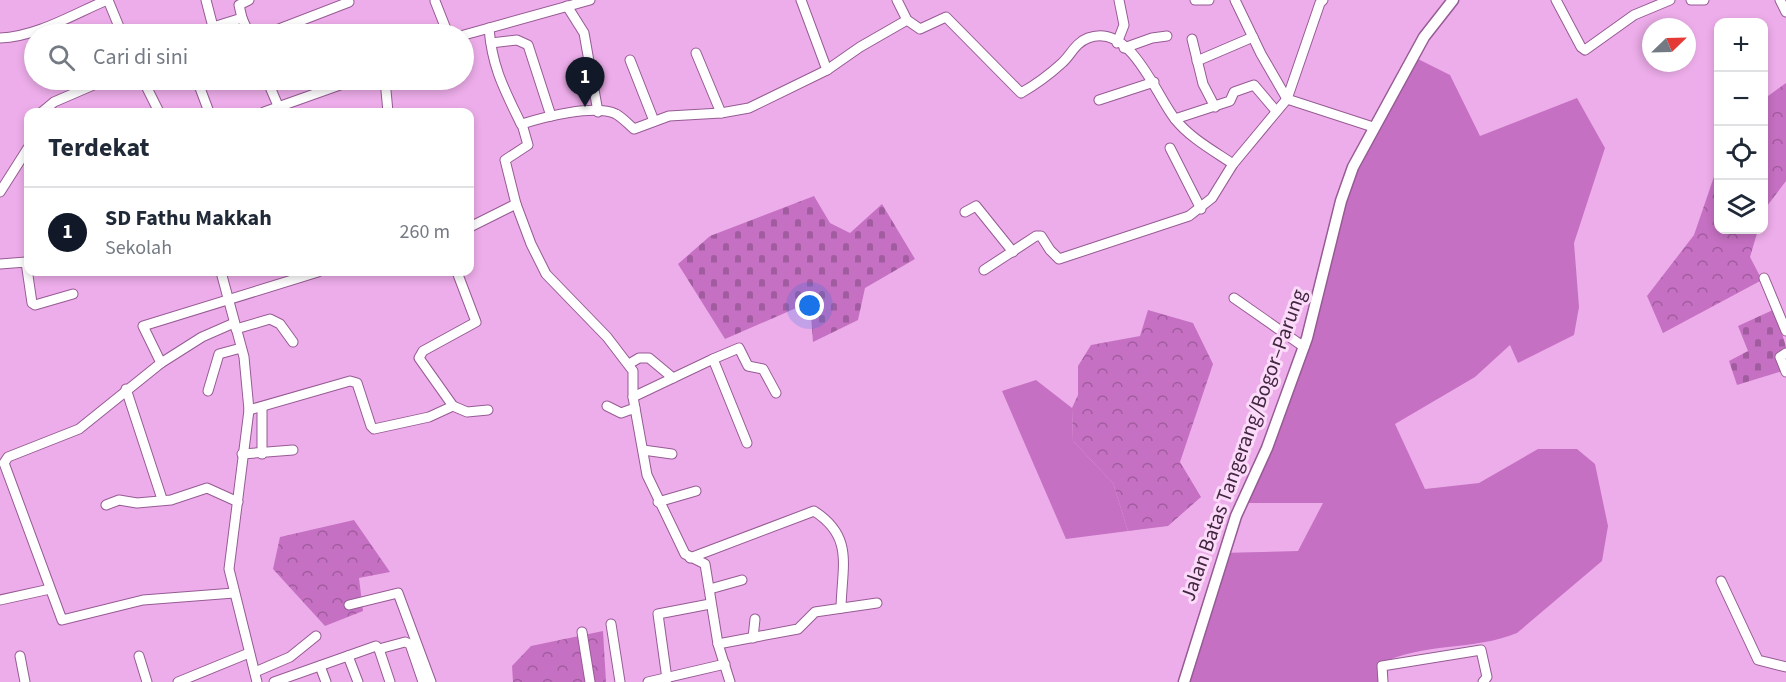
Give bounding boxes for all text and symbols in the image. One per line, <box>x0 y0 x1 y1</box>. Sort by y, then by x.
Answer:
north arrow <box>1642 18 1696 72</box>
map controls <box>1714 18 1768 234</box>
button: + <box>1714 18 1768 72</box>
search box <box>24 24 474 90</box>
icon: search <box>45 41 78 74</box>
text: Cari di sini <box>93 41 188 73</box>
pin: 1 <box>566 57 604 107</box>
button: − <box>1714 72 1768 126</box>
button: locate <box>1714 126 1768 180</box>
text: Terdekat <box>48 129 150 166</box>
button: layers <box>1714 180 1768 234</box>
text: SD Fathu Makkah <box>105 202 272 234</box>
text: 1 <box>62 218 73 246</box>
text: 260 m <box>400 218 450 246</box>
text: Sekolah <box>105 234 172 262</box>
street label: Jalan Batas Tangerang/Bogor–Parung <box>1172 284 1314 605</box>
your location <box>795 291 824 320</box>

